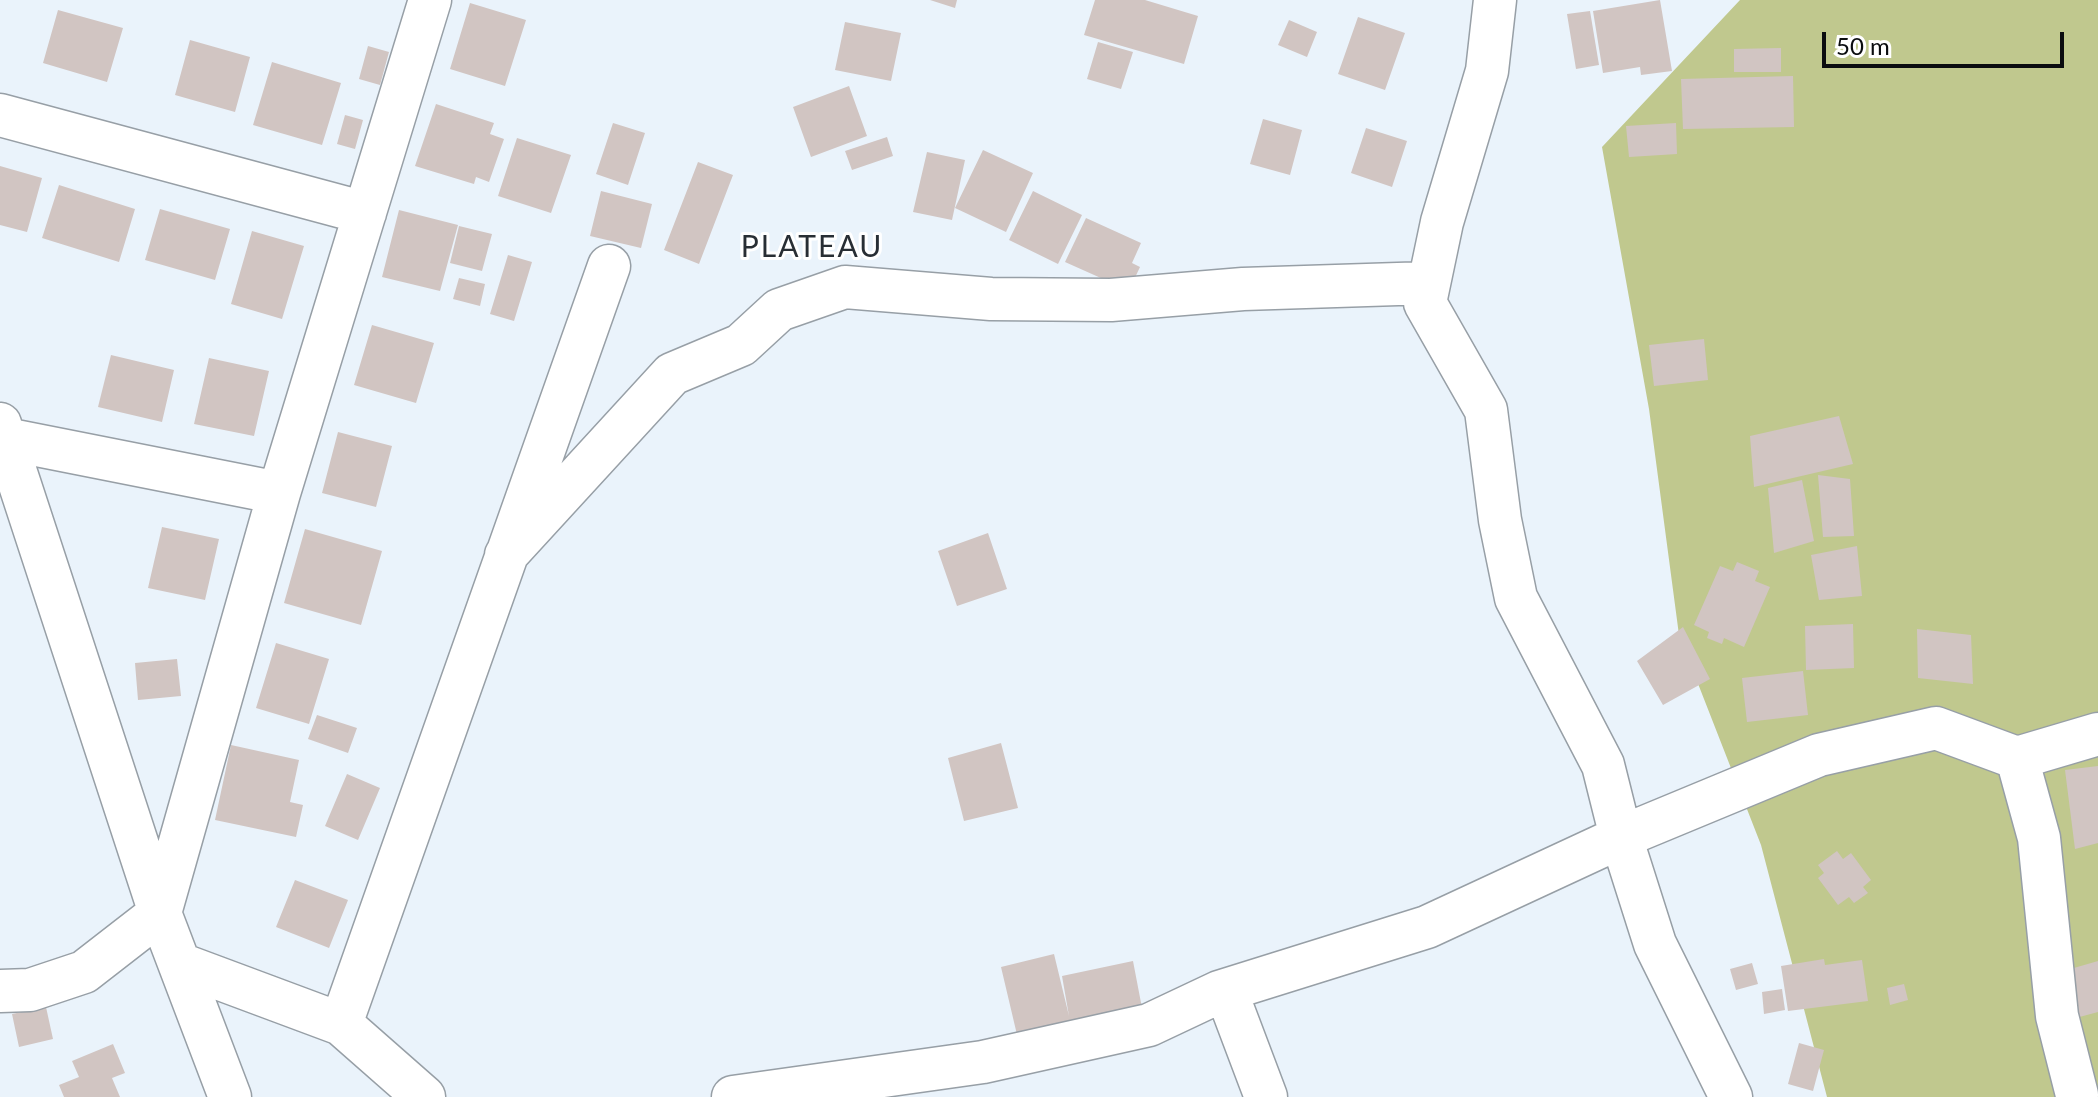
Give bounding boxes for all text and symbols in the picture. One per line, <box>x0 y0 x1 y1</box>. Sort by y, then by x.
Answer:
scale bar <box>1826 16 2068 66</box>
text: 50 m <box>1836 31 1890 60</box>
district label: PLATEAU <box>741 229 883 265</box>

